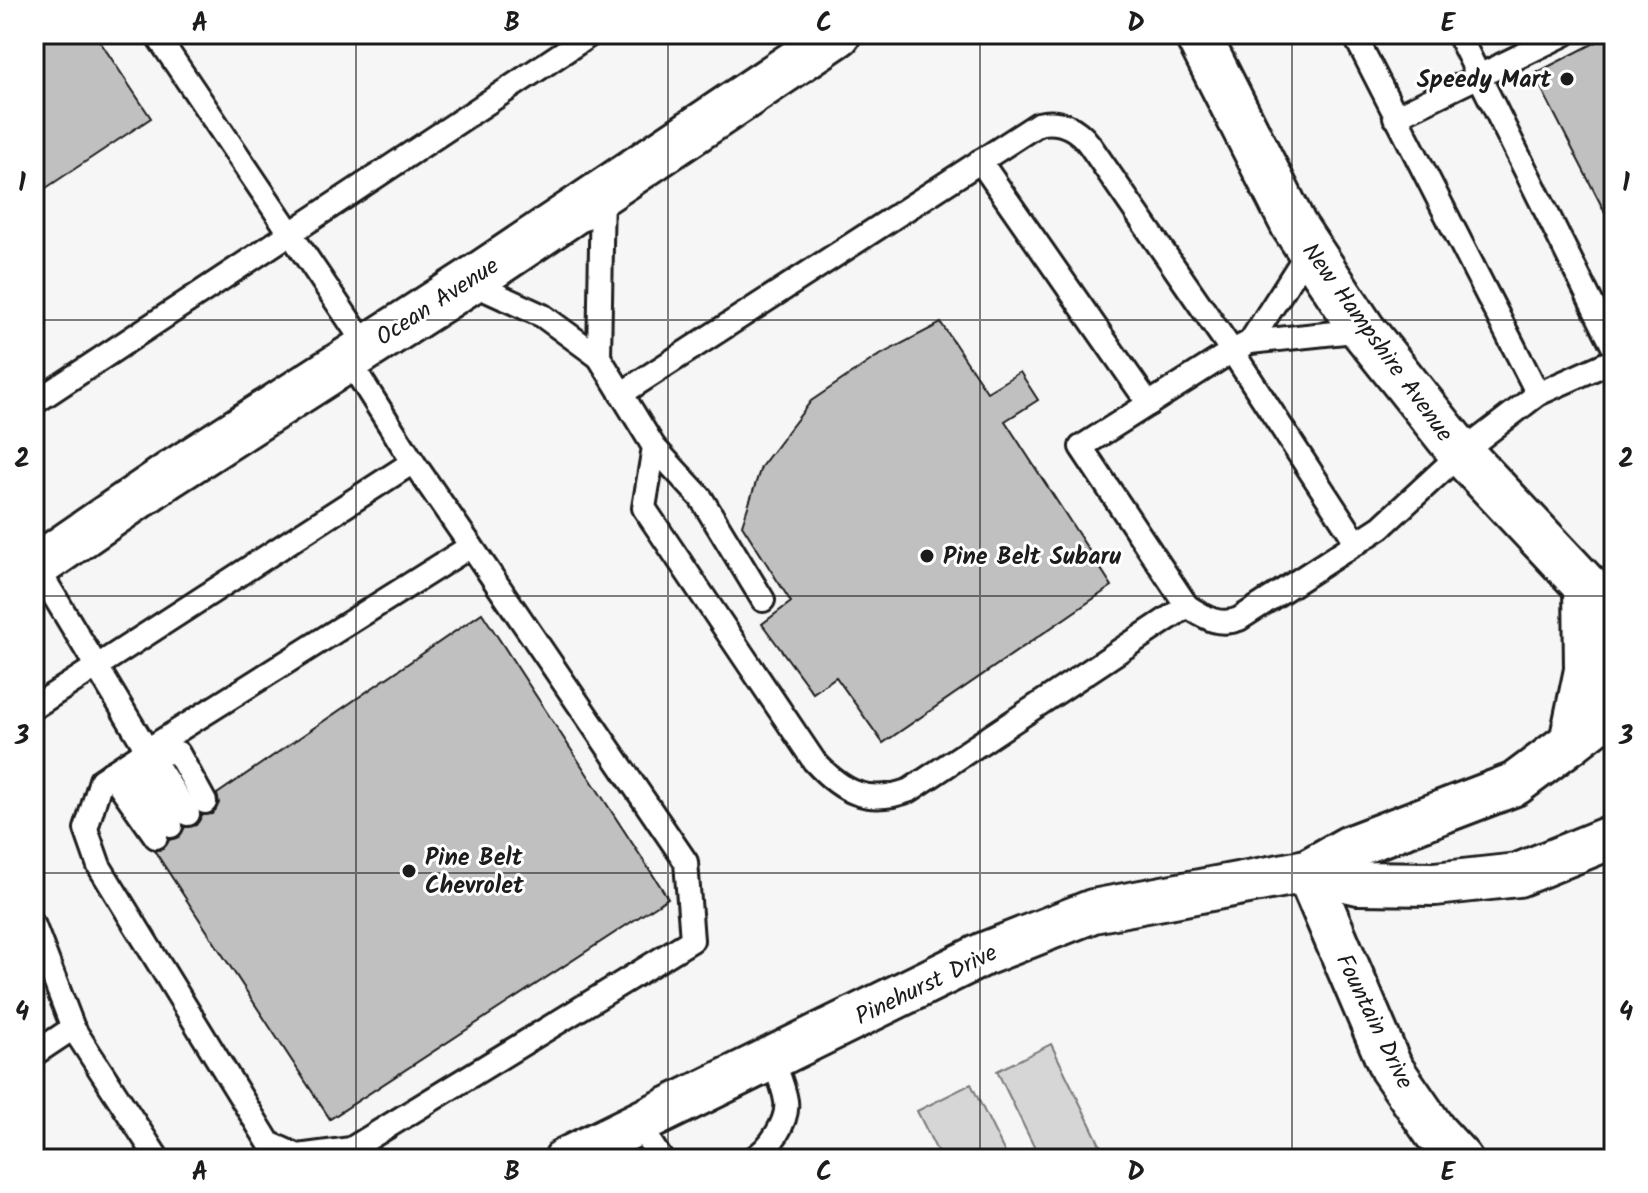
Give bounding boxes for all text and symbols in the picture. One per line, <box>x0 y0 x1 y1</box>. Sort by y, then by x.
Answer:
text: A <box>192 3 208 45</box>
text: B <box>504 3 520 45</box>
text: C <box>816 3 832 45</box>
text: D <box>1127 3 1145 45</box>
text: E <box>1441 3 1457 45</box>
place label: Speedy Mart <box>1417 61 1552 100</box>
marker: Speedy Mart <box>1558 70 1576 88</box>
text: 1 <box>18 163 26 205</box>
text: 1 <box>1622 163 1630 205</box>
street label: New Hampshire Avenue <box>1291 235 1463 451</box>
street label: Ocean Avenue <box>368 248 508 357</box>
text: 2 <box>14 439 30 481</box>
text: 2 <box>1618 439 1634 481</box>
place label: Pine Belt Subaru <box>943 538 1121 577</box>
marker: Pine Belt Subaru <box>918 547 936 565</box>
text: 3 <box>14 716 29 758</box>
text: 3 <box>1618 716 1633 758</box>
place label: Pine Belt Chevrolet <box>425 839 525 906</box>
marker: Pine Belt Chevrolet <box>400 862 418 880</box>
street label: Pinehurst Drive <box>849 934 1005 1037</box>
street label: Fountain Drive <box>1324 947 1423 1096</box>
text: 4 <box>15 992 29 1034</box>
text: 4 <box>1619 992 1633 1034</box>
text: A <box>192 1152 208 1193</box>
text: B <box>504 1152 520 1193</box>
text: C <box>816 1152 832 1193</box>
text: D <box>1127 1152 1145 1193</box>
text: E <box>1441 1152 1457 1193</box>

